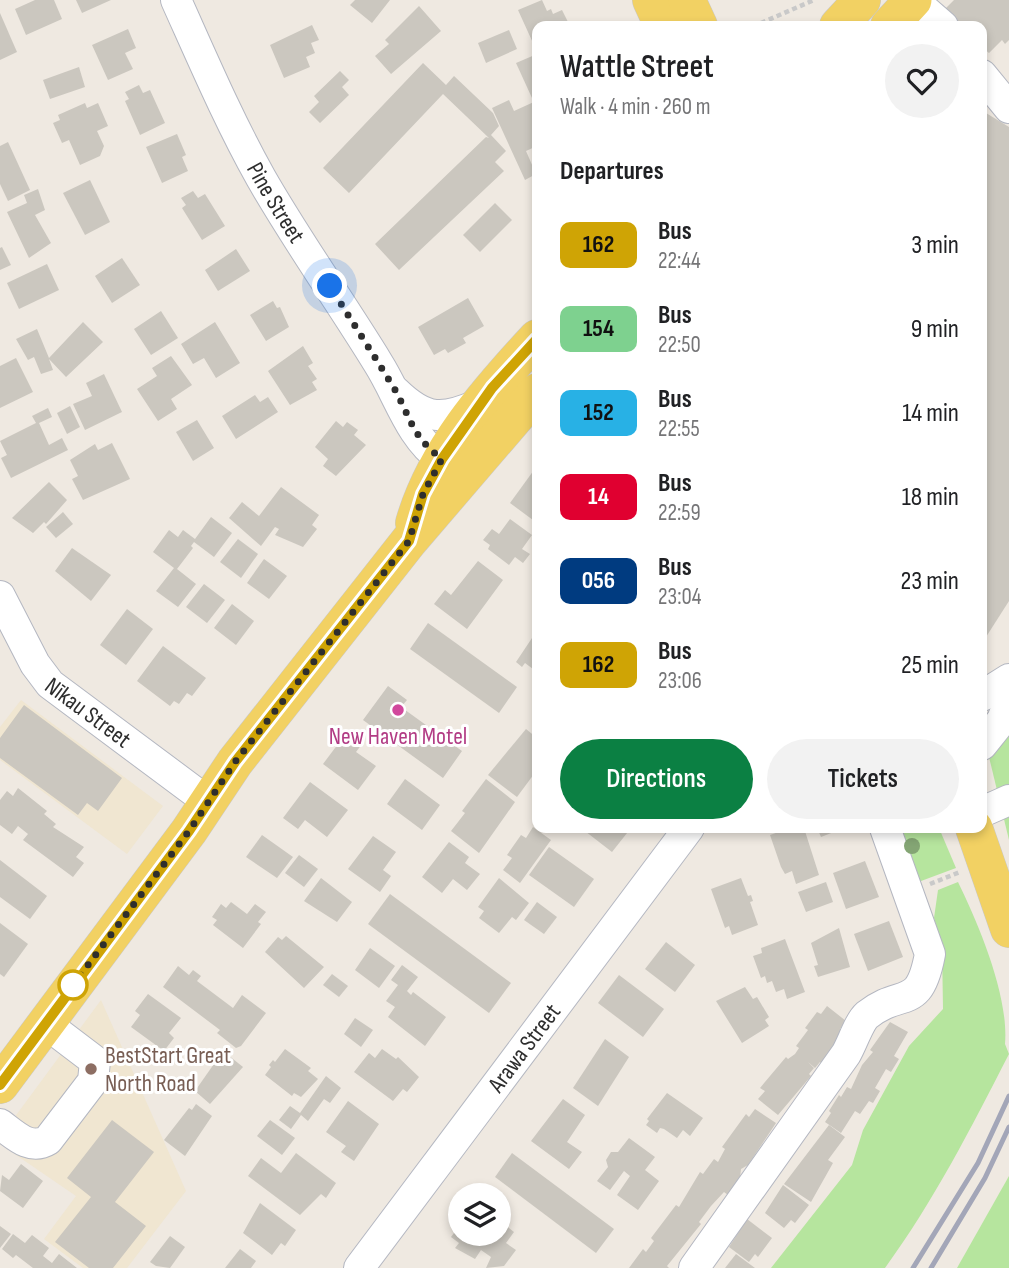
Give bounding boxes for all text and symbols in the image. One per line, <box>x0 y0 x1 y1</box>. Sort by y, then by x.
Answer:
button: heart <box>885 44 959 118</box>
text: Wattle Street <box>560 47 714 87</box>
text: Walk · 4 min · 260 m <box>560 93 710 121</box>
text: Departures <box>560 156 664 187</box>
street label: Pine Street <box>240 157 311 249</box>
text: Bus <box>658 216 692 247</box>
text: 162 <box>583 230 614 259</box>
text: 3 min <box>911 230 959 261</box>
text: 22:44 <box>658 247 701 275</box>
your location <box>312 268 347 303</box>
text: Bus <box>658 300 692 331</box>
text: 154 <box>583 314 614 343</box>
text: 9 min <box>911 314 959 345</box>
text: 22:50 <box>658 331 701 359</box>
text: Bus <box>658 384 692 415</box>
text: 152 <box>583 398 614 427</box>
text: 14 min <box>902 398 959 429</box>
text: 22:55 <box>658 415 700 443</box>
text: Bus <box>658 468 692 499</box>
text: 14 <box>588 482 609 511</box>
text: 18 min <box>902 482 959 513</box>
text: 22:59 <box>658 499 701 527</box>
text: Bus <box>658 552 692 583</box>
text: 056 <box>582 566 615 595</box>
text: 23 min <box>901 566 959 597</box>
text: 23:04 <box>658 583 701 611</box>
text: Bus <box>658 636 692 667</box>
text: 162 <box>583 650 614 679</box>
text: 25 min <box>901 650 959 681</box>
text: 23:06 <box>658 667 702 695</box>
street label: Nīkau Street <box>39 671 136 754</box>
marker: New Haven Motel <box>390 702 406 718</box>
place label: New Haven Motel <box>329 722 467 751</box>
button: Directions <box>560 739 753 819</box>
button: Tickets <box>767 739 959 819</box>
unlabelled marker <box>58 970 88 1000</box>
street label: Arawa Street <box>481 998 567 1099</box>
place label: BestStart Great North Road <box>105 1041 231 1098</box>
marker: BestStart Great North Road <box>83 1061 99 1077</box>
map controls <box>448 1183 511 1246</box>
button: layers <box>448 1183 511 1246</box>

